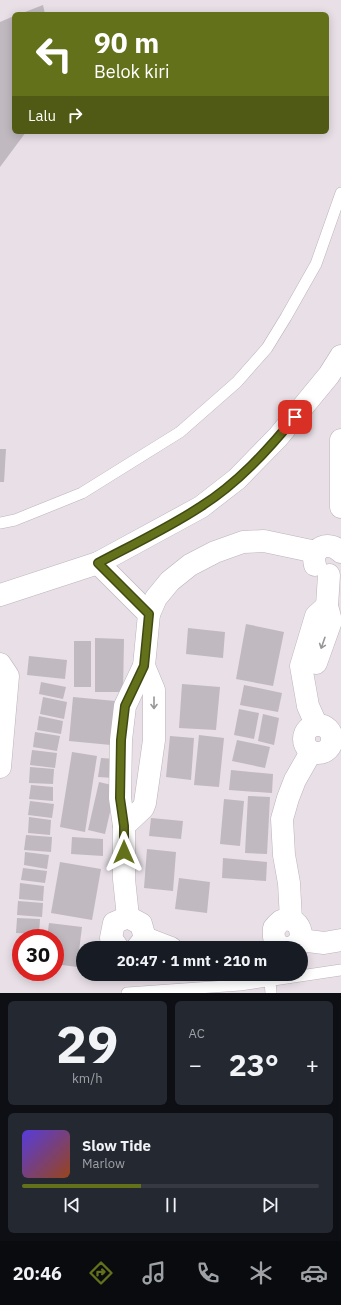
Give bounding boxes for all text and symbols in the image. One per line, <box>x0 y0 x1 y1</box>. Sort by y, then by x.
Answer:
text: 90 m <box>94 24 159 61</box>
icon: left <box>28 28 80 80</box>
text: Belok kiri <box>94 60 169 83</box>
icon: right <box>64 104 86 126</box>
text: Lalu <box>28 106 56 125</box>
pin <box>278 400 312 434</box>
icon: arrive <box>284 406 306 428</box>
one-way arrow <box>319 637 326 650</box>
one-way arrow <box>150 696 158 709</box>
position arrow <box>103 831 145 873</box>
speed limit sign: 30 <box>12 929 64 981</box>
text: 20:47 · 1 mnt · 210 m <box>117 951 267 970</box>
text: 29 <box>56 1010 118 1077</box>
text: AC <box>189 1025 205 1042</box>
text: 23° <box>229 1045 279 1084</box>
text: − <box>189 1050 202 1079</box>
text: + <box>306 1050 319 1079</box>
text: km/h <box>72 1070 103 1087</box>
text: Slow Tide <box>82 1136 151 1155</box>
text: Marlow <box>82 1155 125 1172</box>
icon: previous <box>61 1194 83 1216</box>
icon: pause <box>160 1194 182 1216</box>
icon: next <box>259 1194 281 1216</box>
icon: directions <box>87 1259 115 1287</box>
icon: music <box>140 1259 168 1287</box>
icon: phone <box>194 1259 222 1287</box>
icon: climate <box>247 1259 275 1287</box>
icon: car <box>300 1259 328 1287</box>
text: 20:46 <box>13 1262 62 1285</box>

